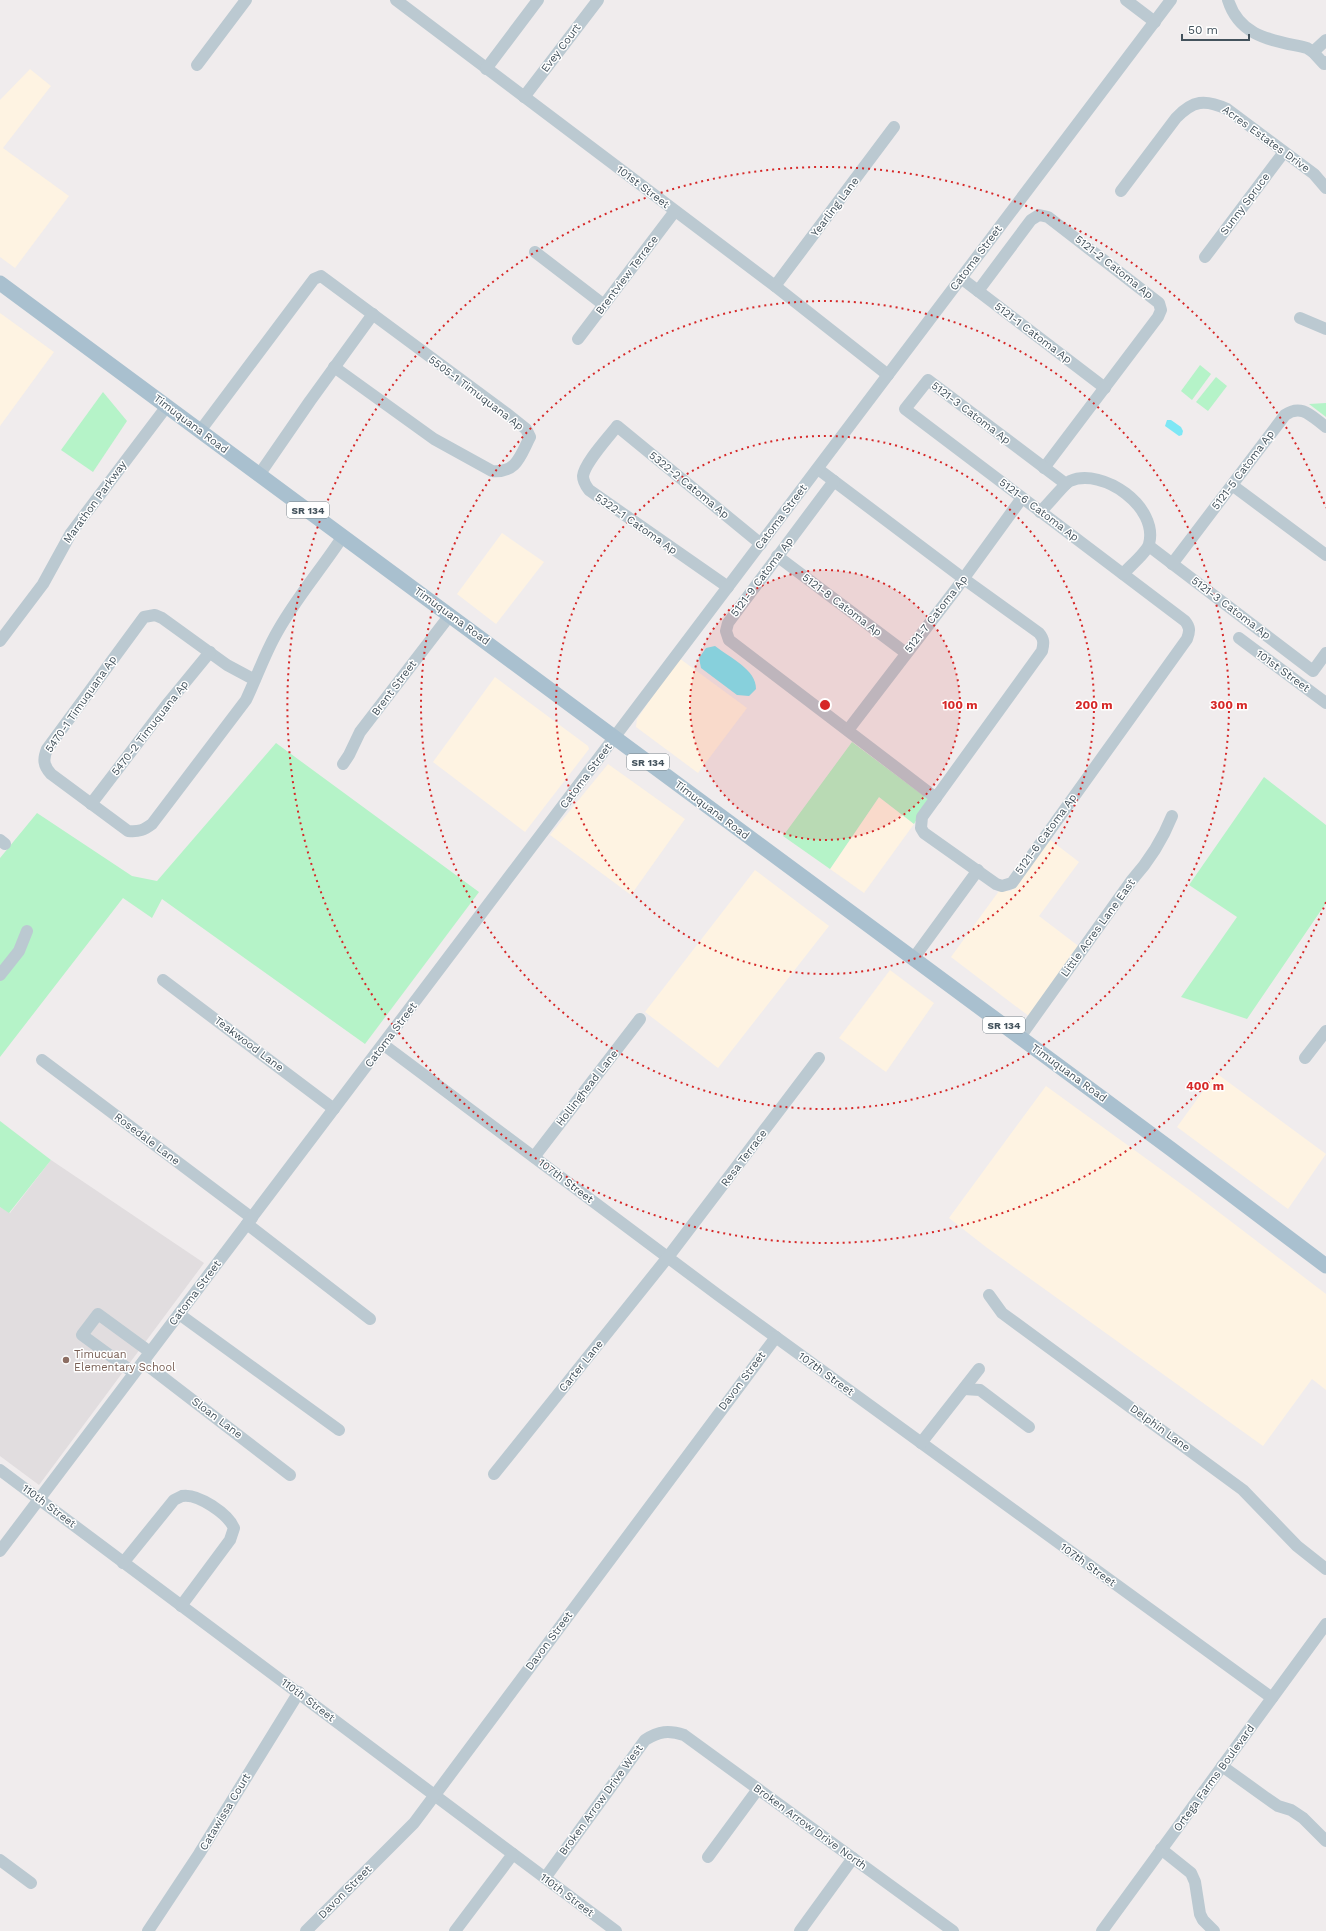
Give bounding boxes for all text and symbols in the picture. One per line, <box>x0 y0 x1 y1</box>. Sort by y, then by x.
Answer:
scale bar <box>1182 16 1249 42</box>
street label: Evey Court <box>539 21 584 75</box>
text: 50 m <box>1188 23 1218 37</box>
street label: Acres Estates Drive <box>1220 103 1312 175</box>
street label: 101st Street <box>614 163 672 211</box>
street label: Sunny Spruce <box>1218 171 1272 237</box>
street label: Yearling Lane <box>808 175 862 239</box>
street label: Catoma Street <box>947 223 1005 293</box>
street label: Brentview Terrace <box>593 233 661 317</box>
street label: 5121-2 Catoma Ap <box>1072 233 1156 302</box>
street label: 5121-1 Catoma Ap <box>992 300 1074 366</box>
street label: 5505-1 Timuquana Ap <box>426 353 526 433</box>
street label: 5121-3 Catoma Ap <box>929 379 1013 447</box>
street label: Timuquana Road <box>151 392 231 456</box>
street label: 5121-5 Catoma Ap <box>1209 428 1277 512</box>
street label: 5322-2 Catoma Ap <box>646 449 732 521</box>
street label: Marathon Parkway <box>61 458 129 546</box>
street label: 5121-6 Catoma Ap <box>997 476 1081 544</box>
street label: Catoma Street <box>752 482 810 552</box>
street label: 5322-1 Catoma Ap <box>592 491 680 557</box>
road number: SR 134 <box>287 502 329 518</box>
street label: 5121-9 Catoma Ap <box>728 535 796 619</box>
street label: 5121-8 Catoma Ap <box>800 571 884 639</box>
street label: 5121-7 Catoma Ap <box>902 573 970 655</box>
street label: 5121-3 Catoma Ap <box>1189 574 1273 642</box>
street label: Timuquana Road <box>412 584 492 648</box>
street label: 101st Street <box>1254 647 1312 695</box>
street label: 5470-1 Timuquana Ap <box>43 653 119 755</box>
street label: Brent Street <box>369 657 419 718</box>
street label: 5470-2 Timuquana Ap <box>109 678 191 778</box>
centre of rings <box>818 698 832 712</box>
text: 100 m <box>942 698 978 712</box>
text: 200 m <box>1075 698 1113 712</box>
text: 300 m <box>1210 698 1248 712</box>
street label: Catoma Street <box>557 741 615 811</box>
road number: SR 134 <box>627 754 669 770</box>
street label: Timuquana Road <box>672 778 752 842</box>
street label: 5121-6 Catoma Ap <box>1012 791 1080 877</box>
street label: Little Acres Lane East <box>1058 876 1138 980</box>
street label: Catoma Street <box>362 1000 420 1070</box>
street label: Teakwood Lane <box>212 1014 286 1074</box>
road number: SR 134 <box>983 1017 1025 1033</box>
street label: Timuquana Road <box>1029 1041 1109 1105</box>
street label: Hollinghead Lane <box>553 1047 621 1129</box>
text: 400 m <box>1186 1079 1224 1093</box>
street label: Rosedale Lane <box>112 1110 182 1168</box>
street label: Resa Terrace <box>718 1127 770 1189</box>
street label: 107th Street <box>536 1156 596 1206</box>
street label: Catoma Street <box>166 1258 224 1328</box>
street label: Carter Lane <box>556 1337 606 1395</box>
place label: Timucuan Elementary School <box>74 1348 176 1374</box>
street label: Davon Street <box>716 1349 768 1413</box>
street label: 107th Street <box>796 1350 857 1399</box>
marker: Timucuan Elementary School <box>61 1355 71 1365</box>
street label: Sloan Lane <box>189 1395 245 1441</box>
street label: Delphin Lane <box>1128 1402 1192 1454</box>
street label: 110th Street <box>20 1482 79 1531</box>
street label: 107th Street <box>1058 1541 1119 1590</box>
street label: Davon Street <box>523 1609 575 1673</box>
street label: 110th Street <box>279 1676 338 1725</box>
street label: Ortega Farms Boulevard <box>1171 1722 1257 1834</box>
street label: Broken Arrow Drive West <box>556 1742 646 1858</box>
street label: Catawissa Court <box>197 1771 253 1853</box>
street label: Broken Arrow Drive North <box>751 1781 869 1873</box>
street label: Davon Street <box>316 1862 375 1921</box>
street label: 110th Street <box>538 1871 597 1920</box>

